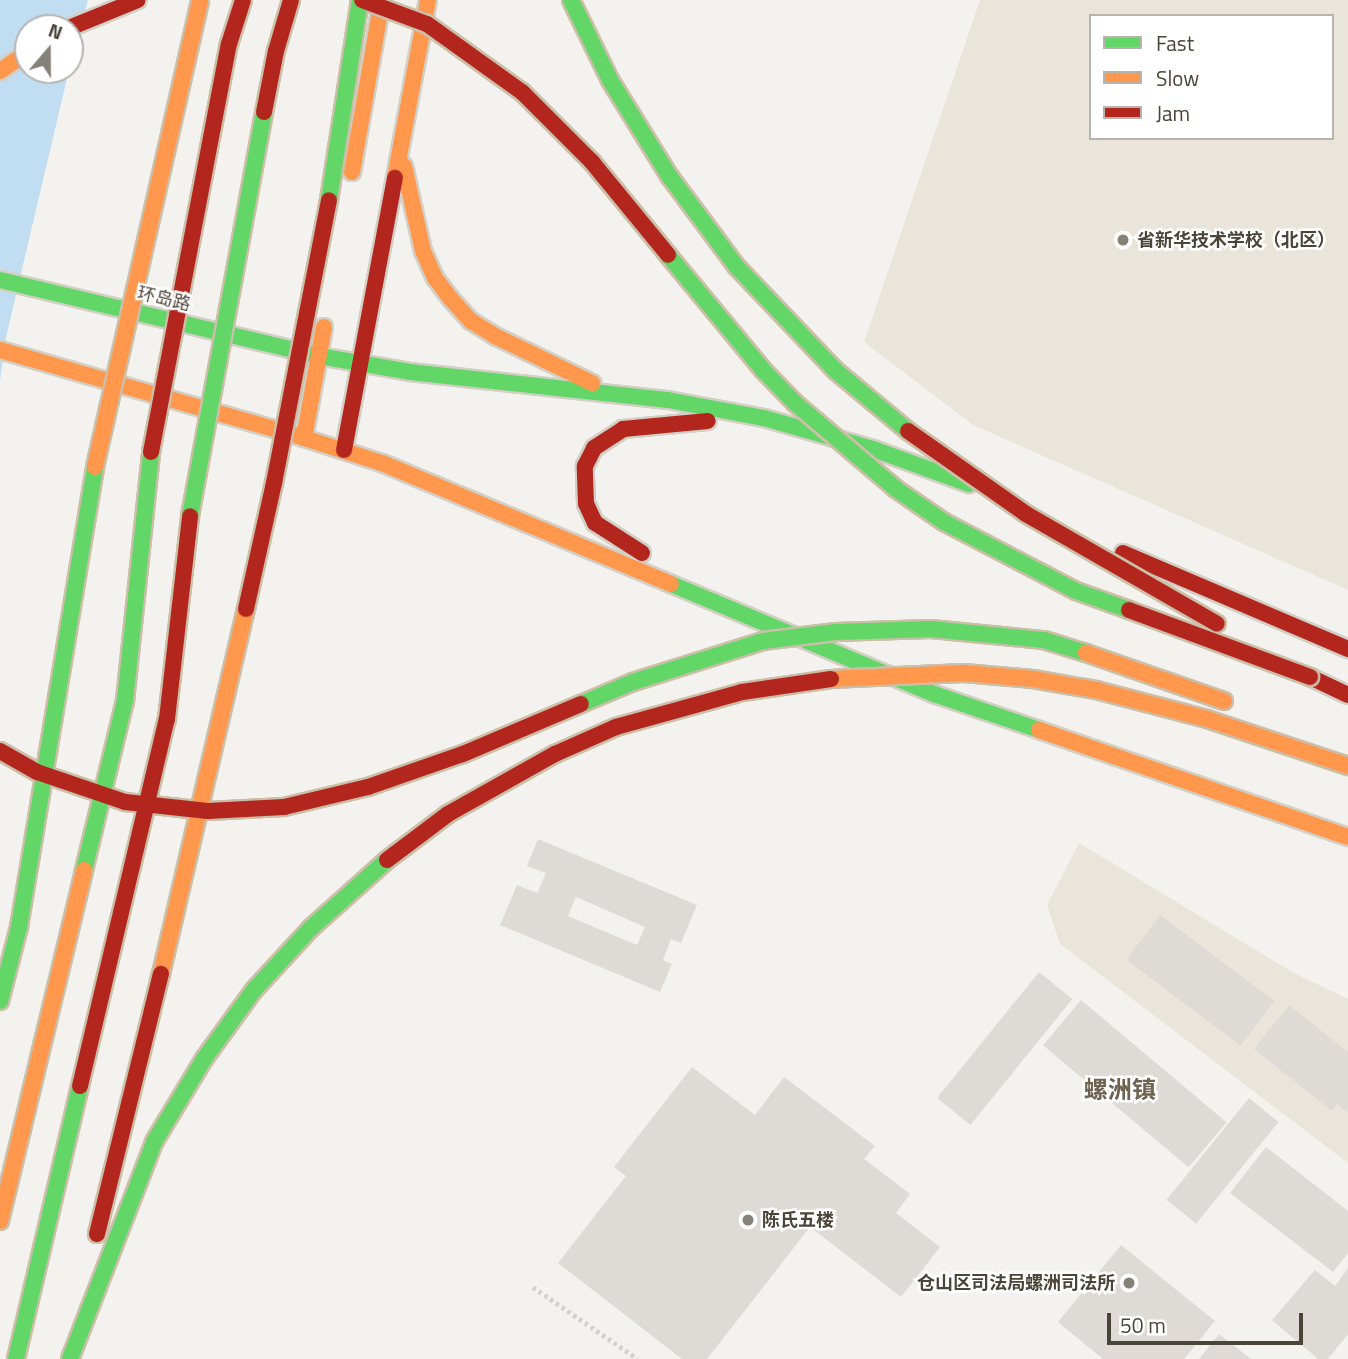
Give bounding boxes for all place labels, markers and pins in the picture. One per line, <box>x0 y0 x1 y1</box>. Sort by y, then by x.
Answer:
place label: 省新华技术学校（北区） <box>1137 229 1335 251</box>
marker: 省新华技术学校（北区） <box>1115 232 1131 248</box>
place label: 陈氏五楼 <box>762 1209 834 1231</box>
marker: 陈氏五楼 <box>740 1212 756 1228</box>
place label: 仓山区司法局螺洲司法所 <box>917 1272 1115 1294</box>
marker: 仓山区司法局螺洲司法所 <box>1121 1275 1137 1291</box>

